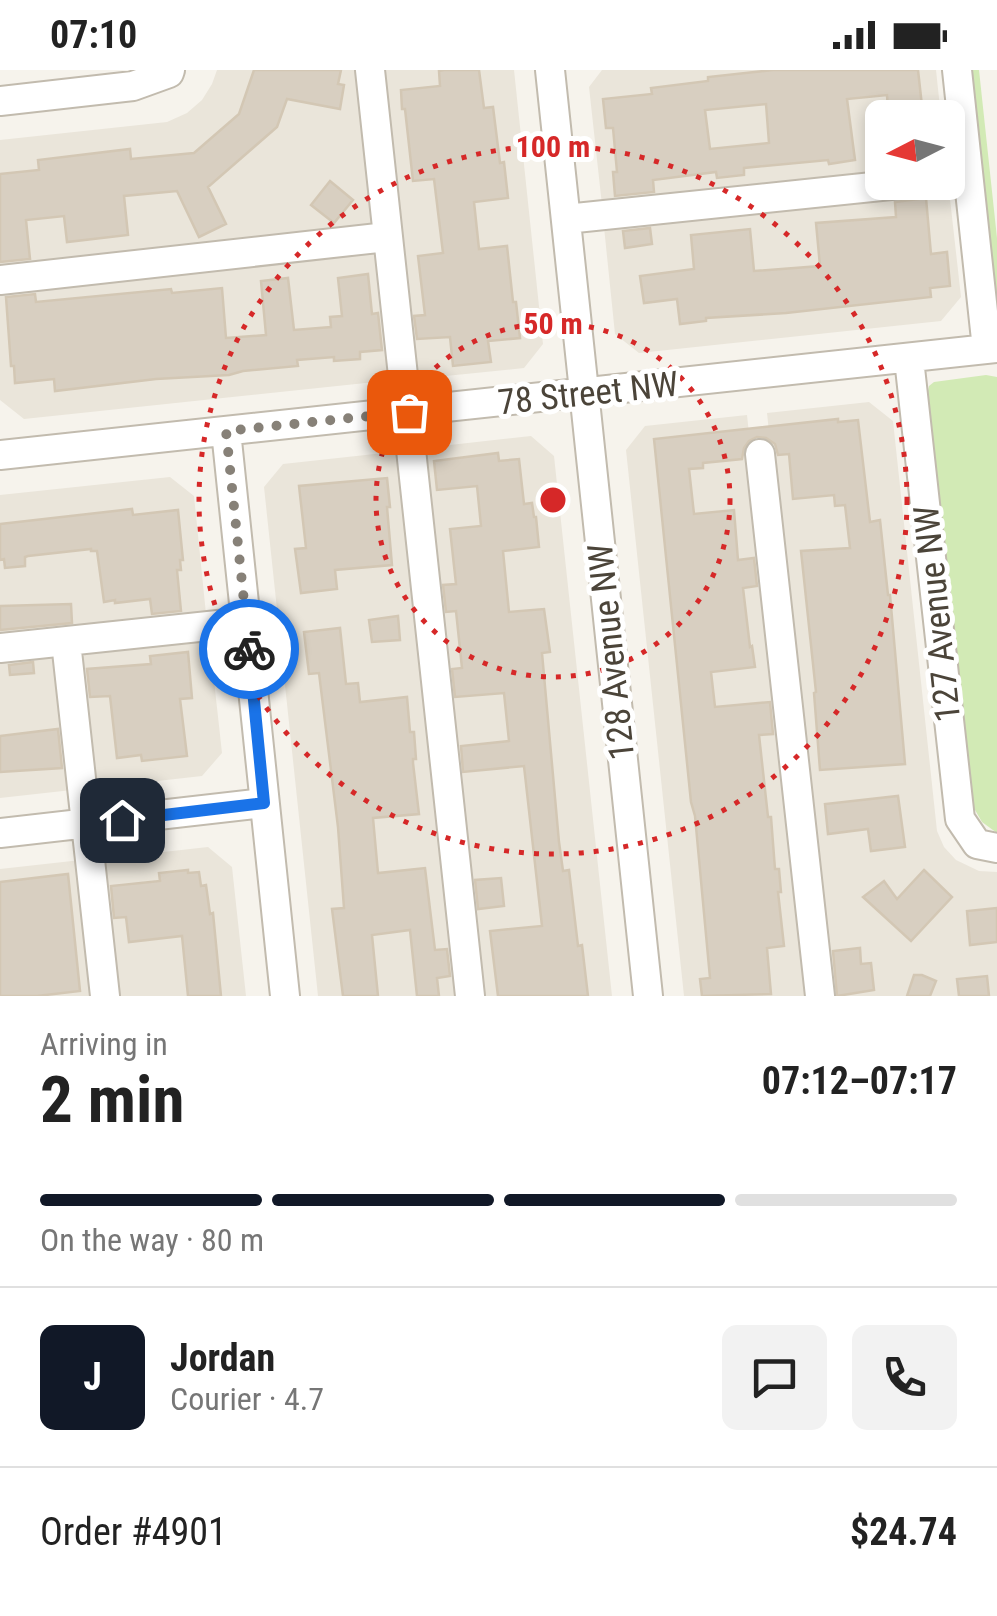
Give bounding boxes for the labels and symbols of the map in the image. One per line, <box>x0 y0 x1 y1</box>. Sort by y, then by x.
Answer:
north arrow <box>865 100 965 200</box>
text: 100 m <box>516 129 590 164</box>
text: 50 m <box>523 306 583 341</box>
street label: 78 Street NW <box>496 364 680 423</box>
pin <box>367 370 452 455</box>
centre of rings <box>535 482 571 518</box>
street label: 127 Avenue NW <box>906 504 969 724</box>
street label: 128 Avenue NW <box>580 542 643 762</box>
courier <box>199 599 299 699</box>
pin <box>80 778 165 863</box>

